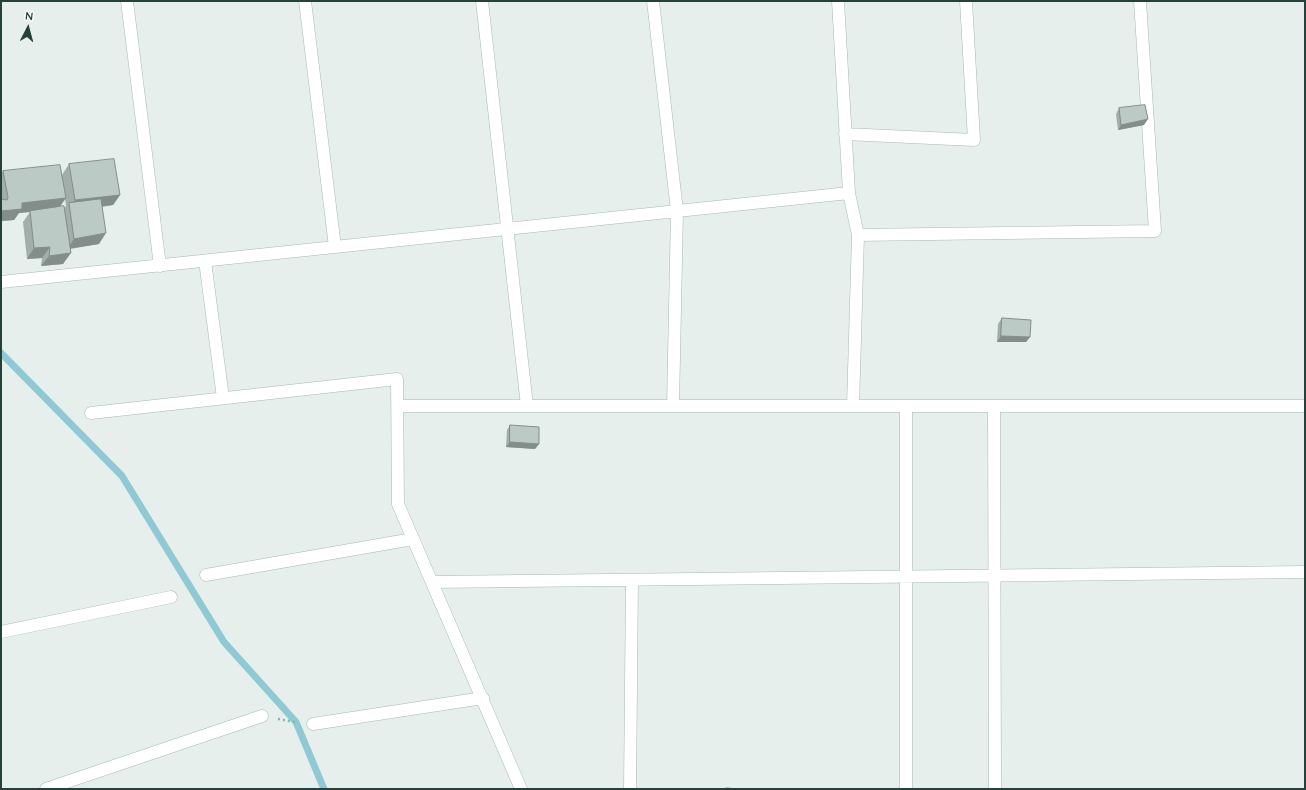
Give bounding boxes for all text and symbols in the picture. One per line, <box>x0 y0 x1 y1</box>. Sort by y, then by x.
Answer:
north arrow <box>8 8 48 48</box>
text: N <box>24 9 34 23</box>

